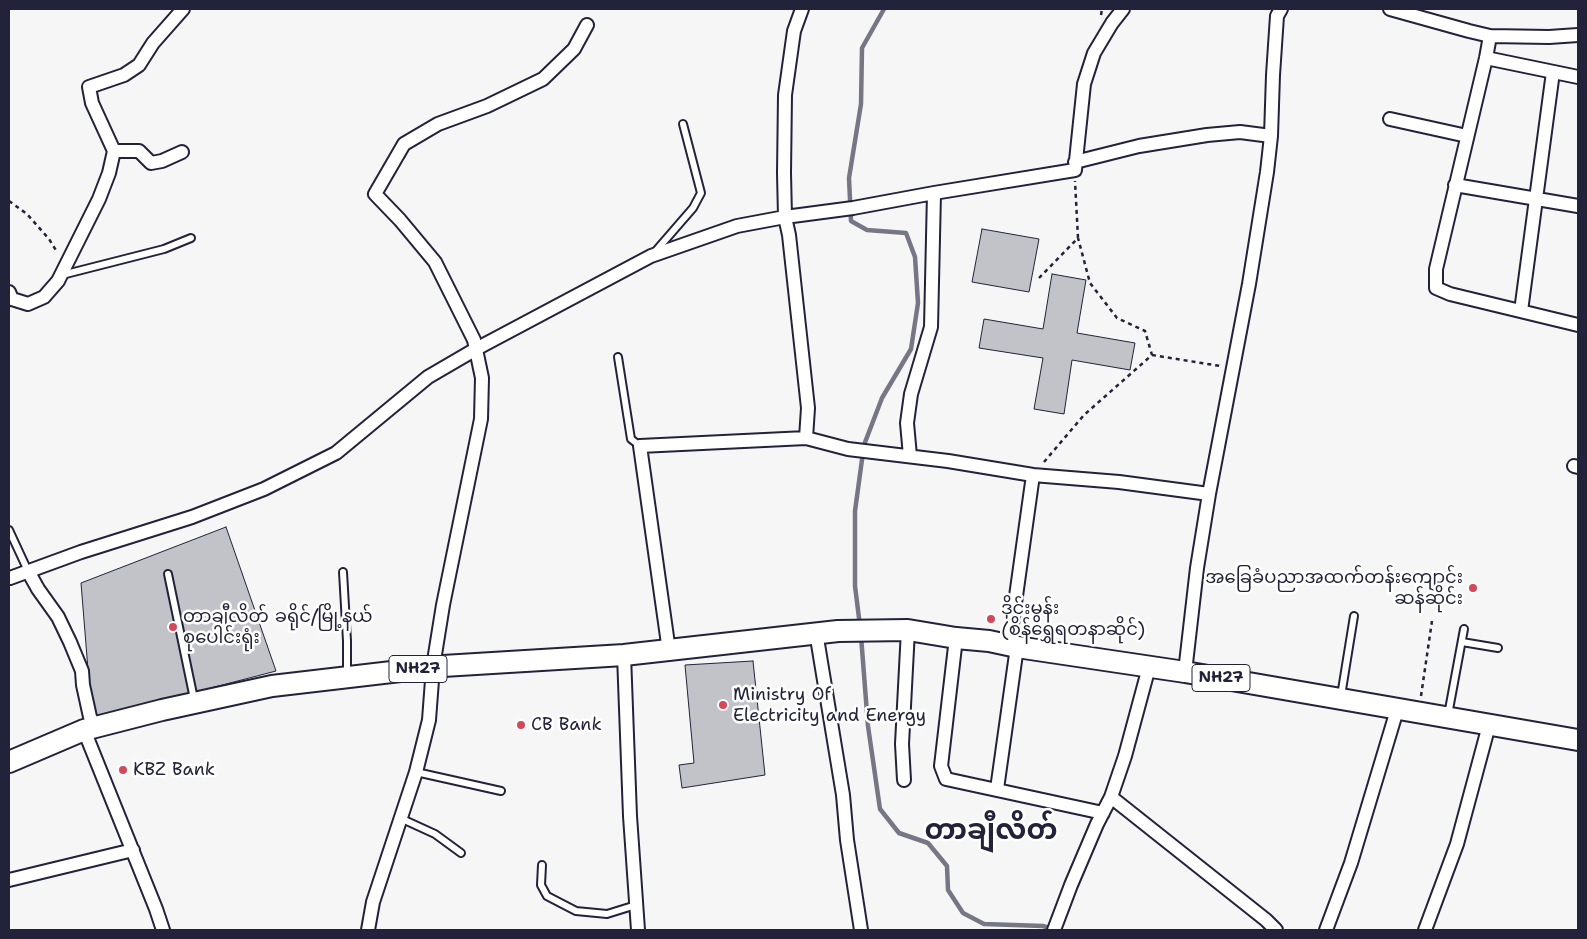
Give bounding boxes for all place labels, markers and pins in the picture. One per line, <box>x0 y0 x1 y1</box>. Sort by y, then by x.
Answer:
place label: အခြေခံပညာအထက်တန်းကျောင်း ဆန်ဆိုင်း <box>1205 567 1463 610</box>
marker: အခြေခံပညာအထက်တန်းကျောင်း ဆန်ဆိုင်း <box>1467 582 1479 594</box>
place label: ဒိုင်းမွန်း (စိန်ရွှေရတနာဆိုင်) <box>1001 598 1145 640</box>
place label: တာချီလိတ် ခရိုင်/မြို့နယ် စုပေါင်းရုံး <box>183 606 373 649</box>
marker: ဒိုင်းမွန်း (စိန်ရွှေရတနာဆိုင်) <box>985 613 997 625</box>
marker: တာချီလိတ် ခရိုင်/မြို့နယ် စုပေါင်းရုံး <box>167 621 179 633</box>
place label: Ministry Of Electricity and Energy <box>733 684 926 726</box>
marker: Ministry Of Electricity and Energy <box>717 699 729 711</box>
place label: CB Bank <box>531 714 602 736</box>
marker: CB Bank <box>515 719 527 731</box>
place label: KBZ Bank <box>133 759 215 781</box>
marker: KBZ Bank <box>117 764 129 776</box>

